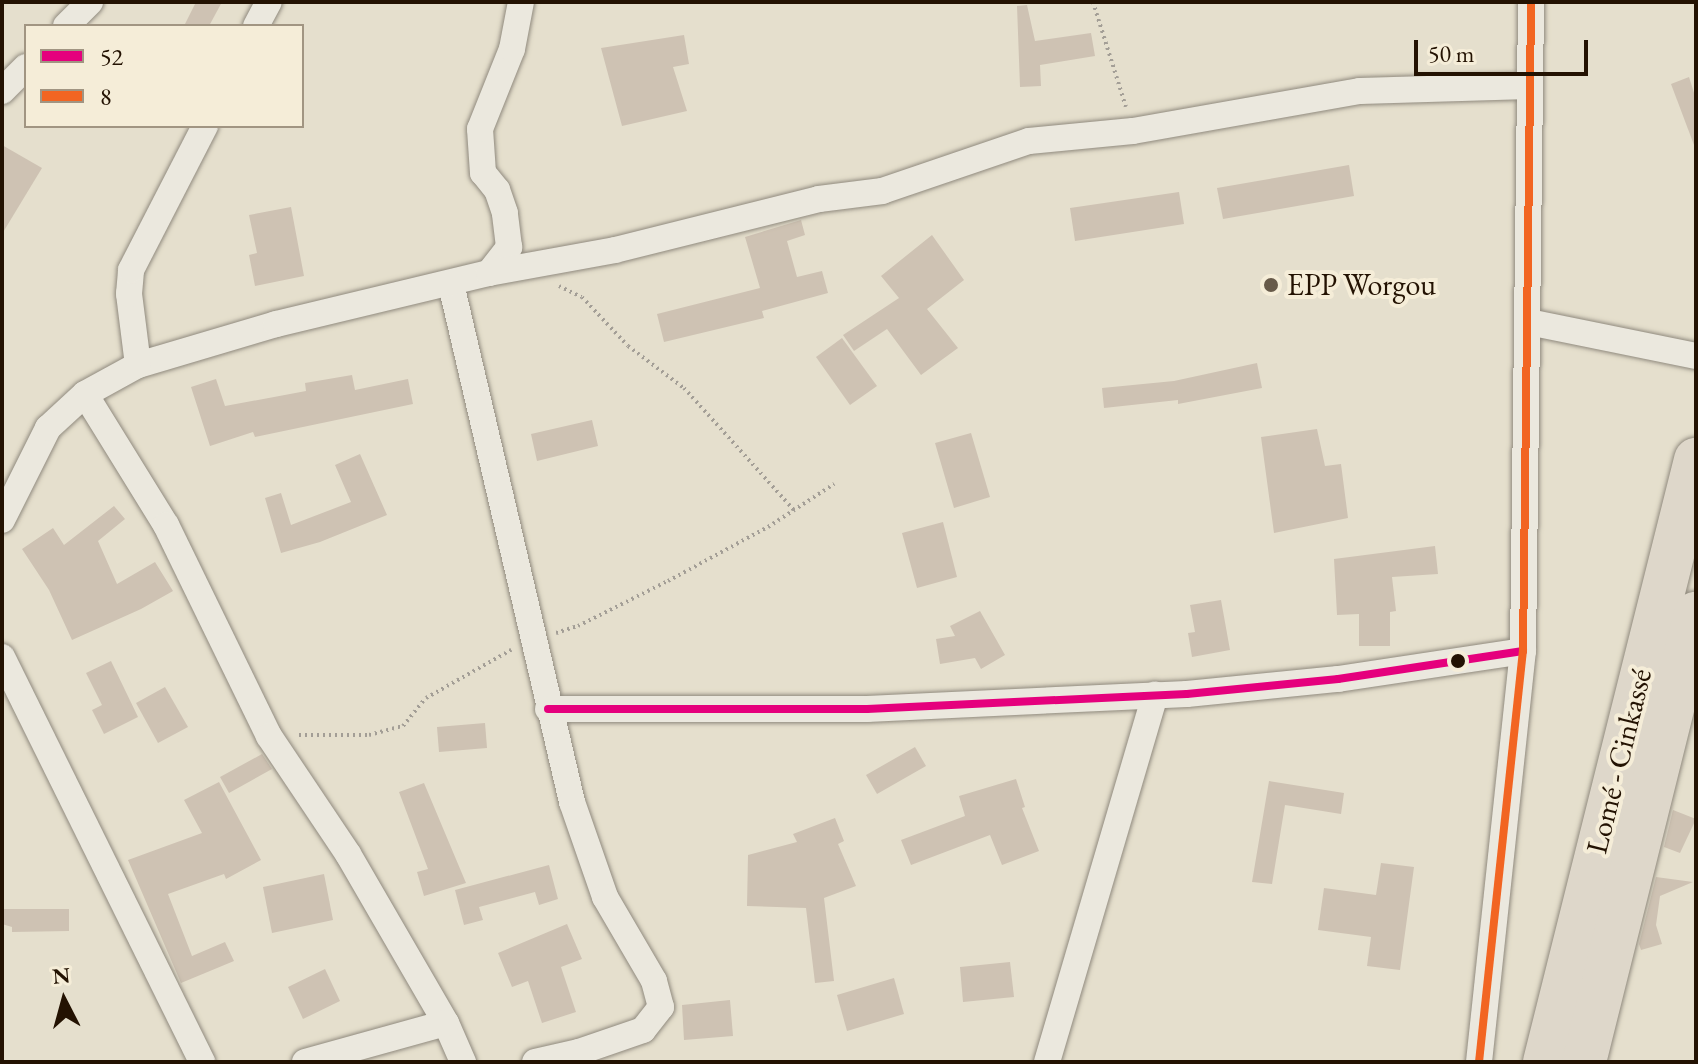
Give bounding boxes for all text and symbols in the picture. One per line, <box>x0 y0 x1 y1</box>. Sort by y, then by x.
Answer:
legend <box>24 24 304 128</box>
scale bar <box>1418 24 1592 74</box>
text: 50 m <box>1428 38 1475 69</box>
text: 52 <box>100 41 123 72</box>
text: 8 <box>100 81 112 112</box>
place label: EPP Worgou <box>1287 267 1436 303</box>
marker: EPP Worgou <box>1262 276 1280 294</box>
unlabelled marker <box>1450 653 1466 669</box>
street label: Lomé - Cinkassé <box>1579 665 1659 857</box>
north arrow <box>24 960 104 1040</box>
text: N <box>51 960 72 991</box>

